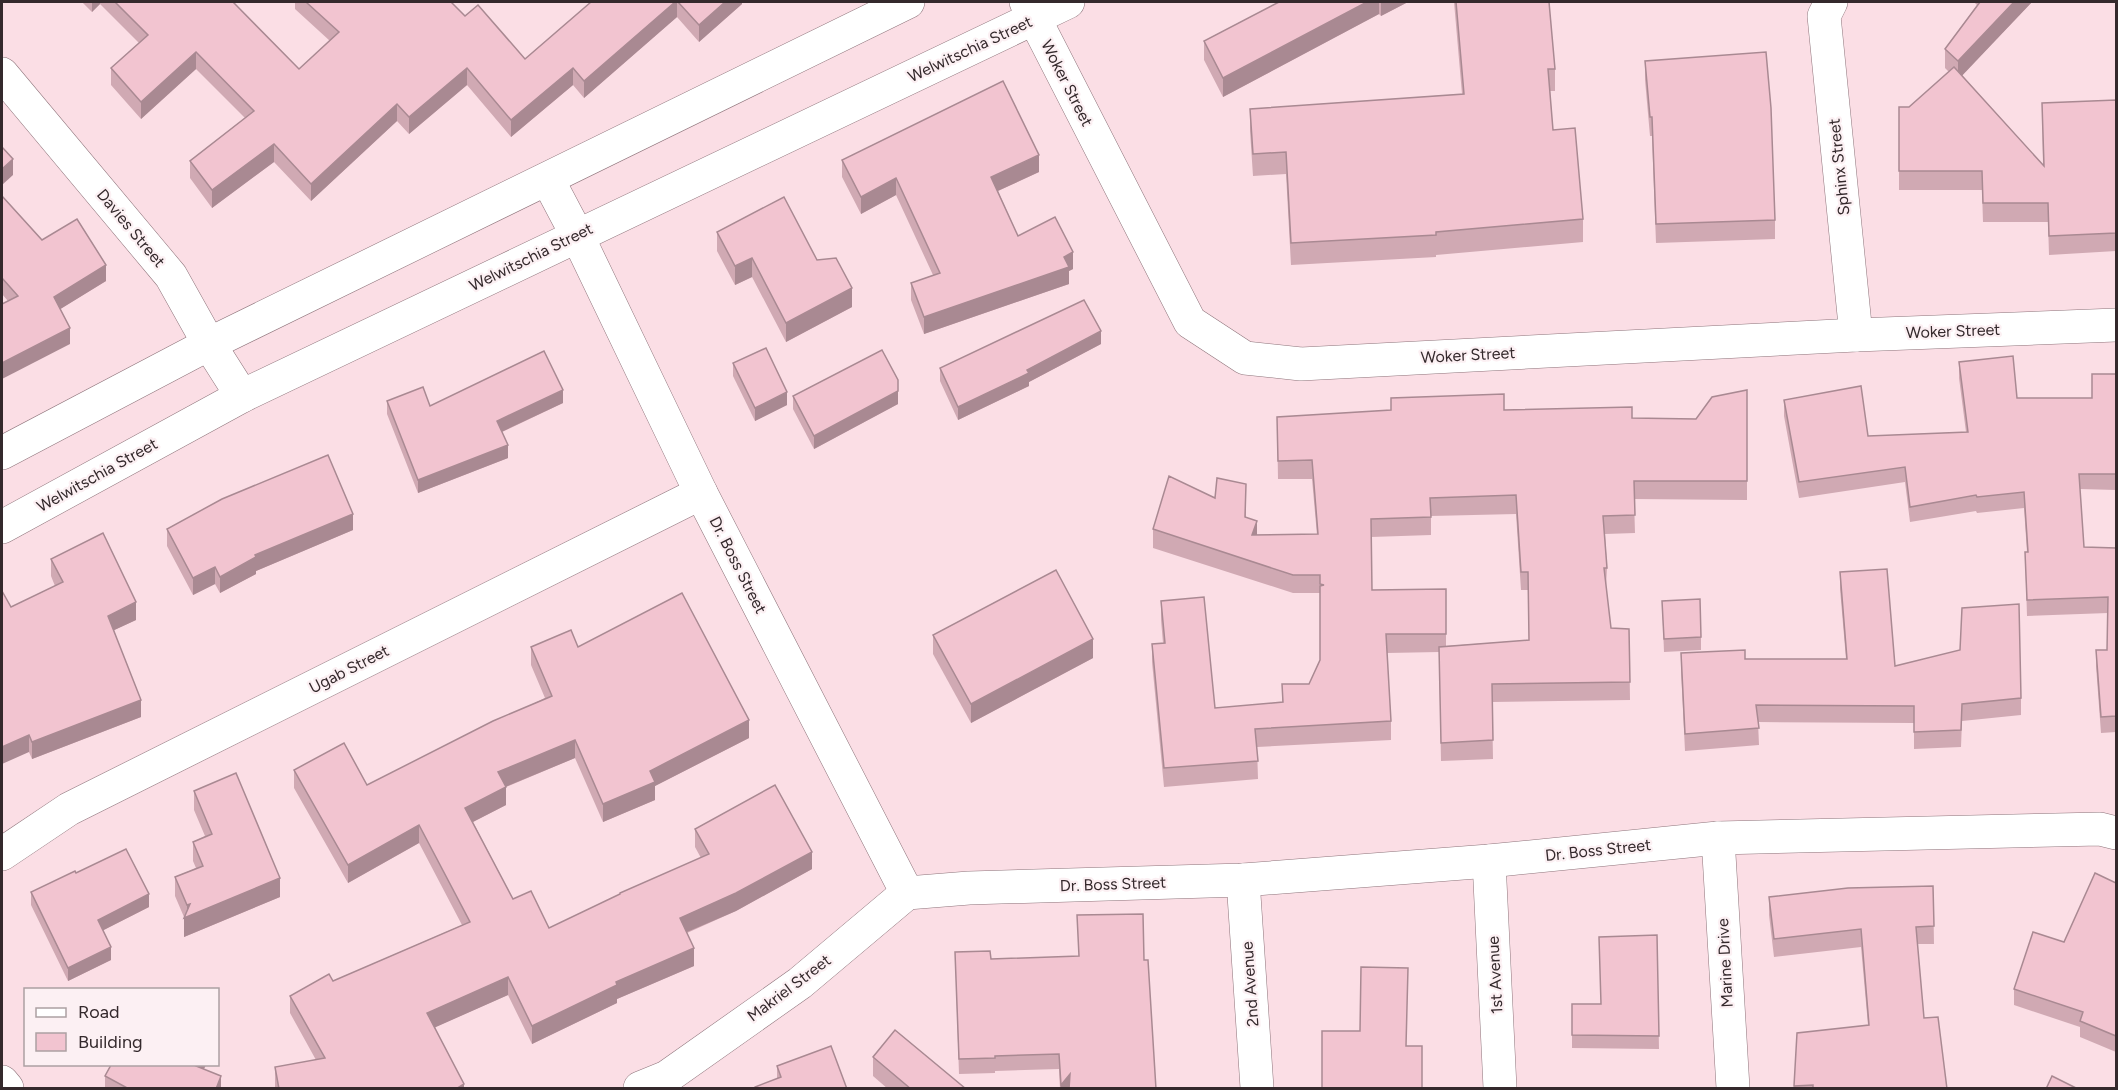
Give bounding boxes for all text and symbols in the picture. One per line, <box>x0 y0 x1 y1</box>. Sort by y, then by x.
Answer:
street label: Welwitschia Street <box>905 12 1035 86</box>
street label: Woker Street <box>1037 37 1097 129</box>
street label: Sphinx Street <box>1824 118 1854 216</box>
street label: Davies Street <box>93 185 169 271</box>
street label: Welwitschia Street <box>466 219 596 295</box>
street label: Woker Street <box>1905 320 2001 342</box>
street label: Woker Street <box>1420 343 1516 367</box>
street label: Welwitschia Street <box>33 434 161 516</box>
street label: Dr. Boss Street <box>705 513 771 617</box>
street label: Ugab Street <box>306 641 392 697</box>
street label: Dr. Boss Street <box>1544 835 1652 865</box>
street label: Dr. Boss Street <box>1059 873 1167 895</box>
street label: Marine Drive <box>1713 918 1737 1008</box>
street label: 1st Avenue <box>1483 935 1507 1015</box>
street label: 2nd Avenue <box>1238 941 1262 1027</box>
street label: Makriel Street <box>744 950 834 1026</box>
legend <box>24 988 219 1066</box>
text: Road <box>78 1001 119 1023</box>
text: Building <box>78 1031 143 1053</box>

